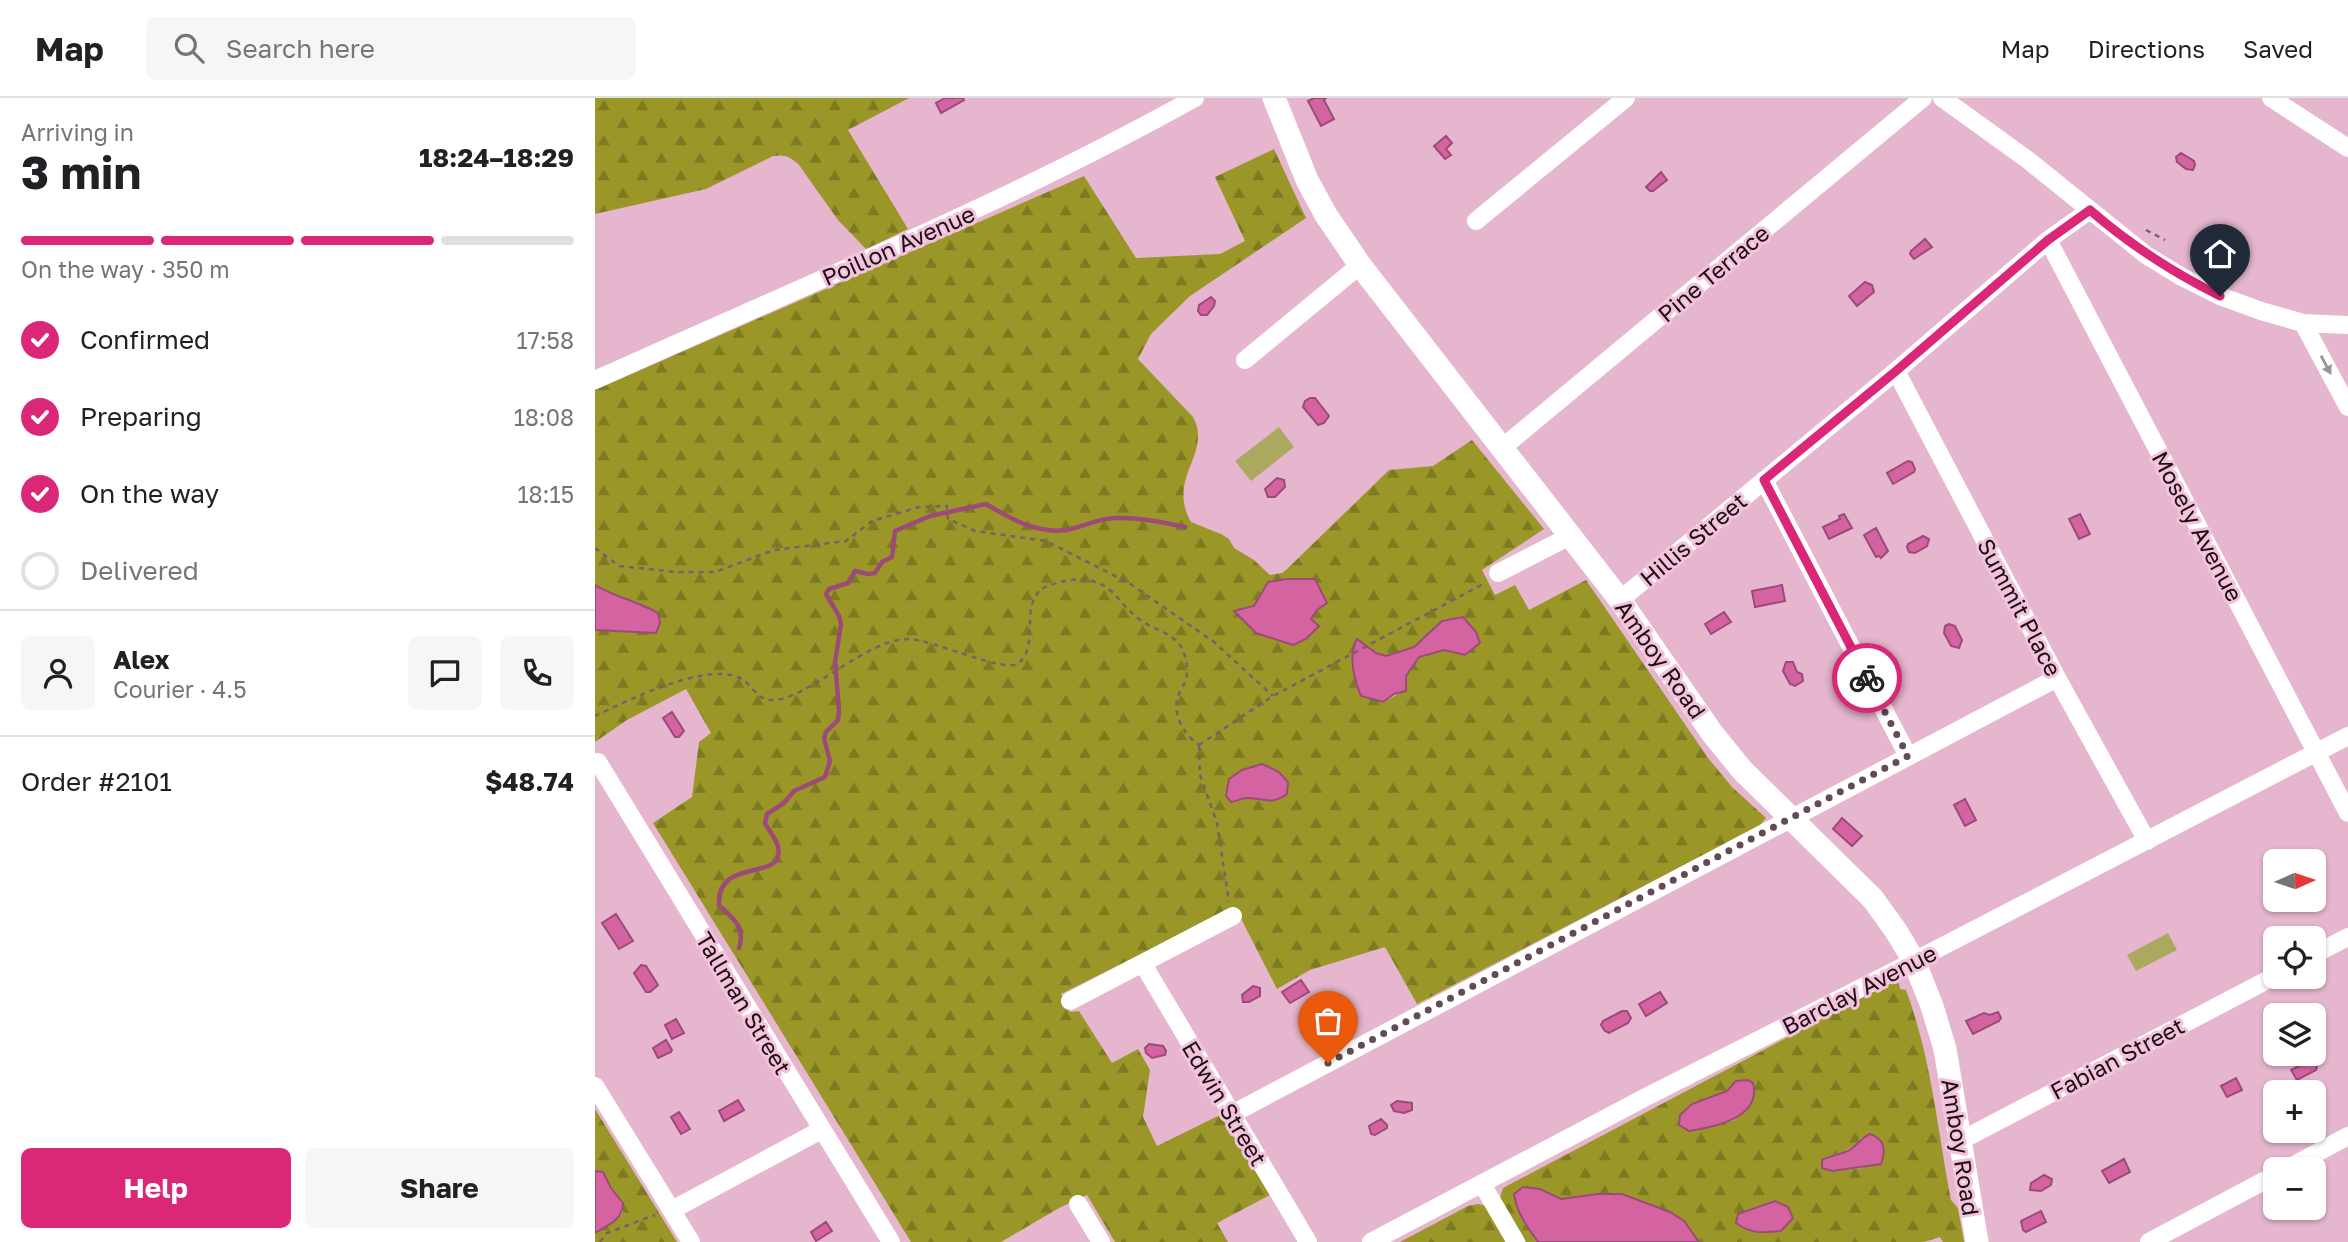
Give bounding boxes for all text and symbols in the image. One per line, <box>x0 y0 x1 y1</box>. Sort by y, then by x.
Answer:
search box <box>146 17 636 80</box>
text: Map <box>35 29 104 68</box>
icon: search <box>170 29 208 67</box>
text: Search here <box>226 33 375 64</box>
text: Map <box>2001 34 2050 63</box>
text: Directions <box>2088 34 2205 63</box>
text: Saved <box>2243 34 2313 63</box>
text: Arriving in <box>21 118 134 146</box>
text: 18:24–18:29 <box>419 142 574 173</box>
text: 3 min <box>21 144 141 199</box>
street label: Poillon Avenue <box>817 199 979 291</box>
street label: Pine Terrace <box>1652 218 1774 328</box>
pin <box>2190 224 2250 296</box>
icon: home <box>2201 235 2239 273</box>
text: On the way · 350 m <box>21 255 230 283</box>
icon: check <box>21 321 59 359</box>
text: Confirmed <box>80 324 210 355</box>
text: 17:58 <box>516 326 574 354</box>
one-way arrow <box>2320 355 2331 375</box>
icon: check <box>21 398 59 436</box>
text: Preparing <box>80 401 202 432</box>
text: 18:08 <box>514 403 574 431</box>
street label: Mosely Avenue <box>2147 446 2249 606</box>
icon: check <box>21 475 59 513</box>
text: On the way <box>80 478 219 509</box>
text: 18:15 <box>517 480 574 508</box>
street label: Hillis Street <box>1634 486 1752 592</box>
street label: Summit Place <box>1972 533 2068 681</box>
text: Delivered <box>80 555 199 586</box>
street label: Amboy Road <box>1610 594 1712 724</box>
button: person <box>21 636 95 710</box>
button: chat <box>408 636 482 710</box>
button: phone <box>500 636 574 710</box>
courier <box>1832 643 1902 713</box>
text: Alex <box>113 644 170 675</box>
icon: bike <box>1848 659 1886 697</box>
text: Courier · 4.5 <box>113 675 246 703</box>
text: Order #2101 <box>21 766 172 797</box>
text: $48.74 <box>485 766 574 797</box>
north arrow <box>2263 849 2326 912</box>
map controls <box>2263 849 2326 1220</box>
button: locate <box>2263 926 2326 989</box>
street label: Tallman Street <box>690 927 798 1079</box>
street label: Barclay Avenue <box>1777 938 1941 1040</box>
pin <box>1298 991 1358 1063</box>
icon: bag <box>1309 1002 1347 1040</box>
button: layers <box>2263 1003 2326 1066</box>
street label: Fabian Street <box>2045 1011 2189 1105</box>
street label: Edwin Street <box>1177 1035 1273 1171</box>
street label: Amboy Road <box>1936 1077 1986 1217</box>
button: + <box>2263 1080 2326 1143</box>
button: Help <box>21 1148 291 1228</box>
button: Share <box>305 1148 574 1228</box>
button: − <box>2263 1157 2326 1220</box>

